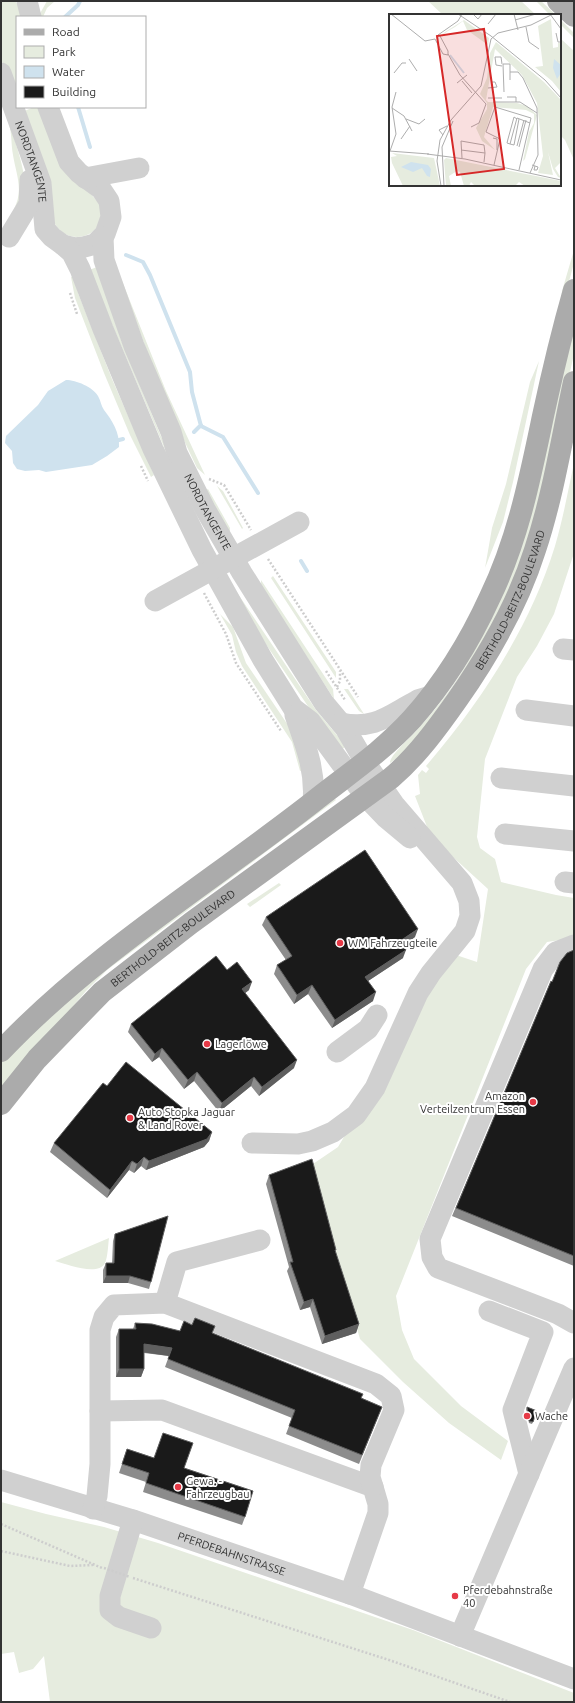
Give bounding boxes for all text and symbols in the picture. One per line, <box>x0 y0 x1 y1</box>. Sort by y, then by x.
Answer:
inset map <box>389 14 561 186</box>
legend <box>16 16 146 108</box>
text: Road <box>52 25 80 38</box>
text: Park <box>52 45 76 58</box>
text: Water <box>52 65 85 78</box>
text: Building <box>52 85 96 98</box>
street label: NORDTANGENTE <box>13 119 49 203</box>
street label: NORDTANGENTE <box>182 472 233 552</box>
street label: BERTHOLD-BEITZ-BOULEVARD <box>473 528 547 672</box>
street label: BERTHOLD-BEITZ-BOULEVARD <box>108 887 238 989</box>
place label: WM Fahrzeugteile <box>348 937 437 949</box>
marker: WM Fahrzeugteile <box>335 938 345 948</box>
place label: Lagerlöwe <box>215 1038 267 1050</box>
marker: Lagerlöwe <box>202 1039 212 1049</box>
place label: Amazon Verteilzentrum Essen <box>420 1090 525 1115</box>
marker: Amazon Verteilzentrum Essen <box>528 1097 538 1107</box>
place label: Auto Stopka Jaguar & Land Rover <box>138 1106 236 1131</box>
marker: Auto Stopka Jaguar & Land Rover <box>125 1113 135 1123</box>
place label: Wache <box>535 1410 568 1422</box>
marker: Wache <box>522 1411 532 1421</box>
place label: Gewa. - Fahrzeugbau <box>186 1475 250 1500</box>
marker: Gewa. - Fahrzeugbau <box>173 1482 183 1492</box>
street label: PFERDEBAHNSTRASSE <box>176 1530 287 1578</box>
place label: Pferdebahnstraße 40 <box>463 1584 553 1609</box>
marker: Pferdebahnstraße 40 <box>450 1591 460 1601</box>

